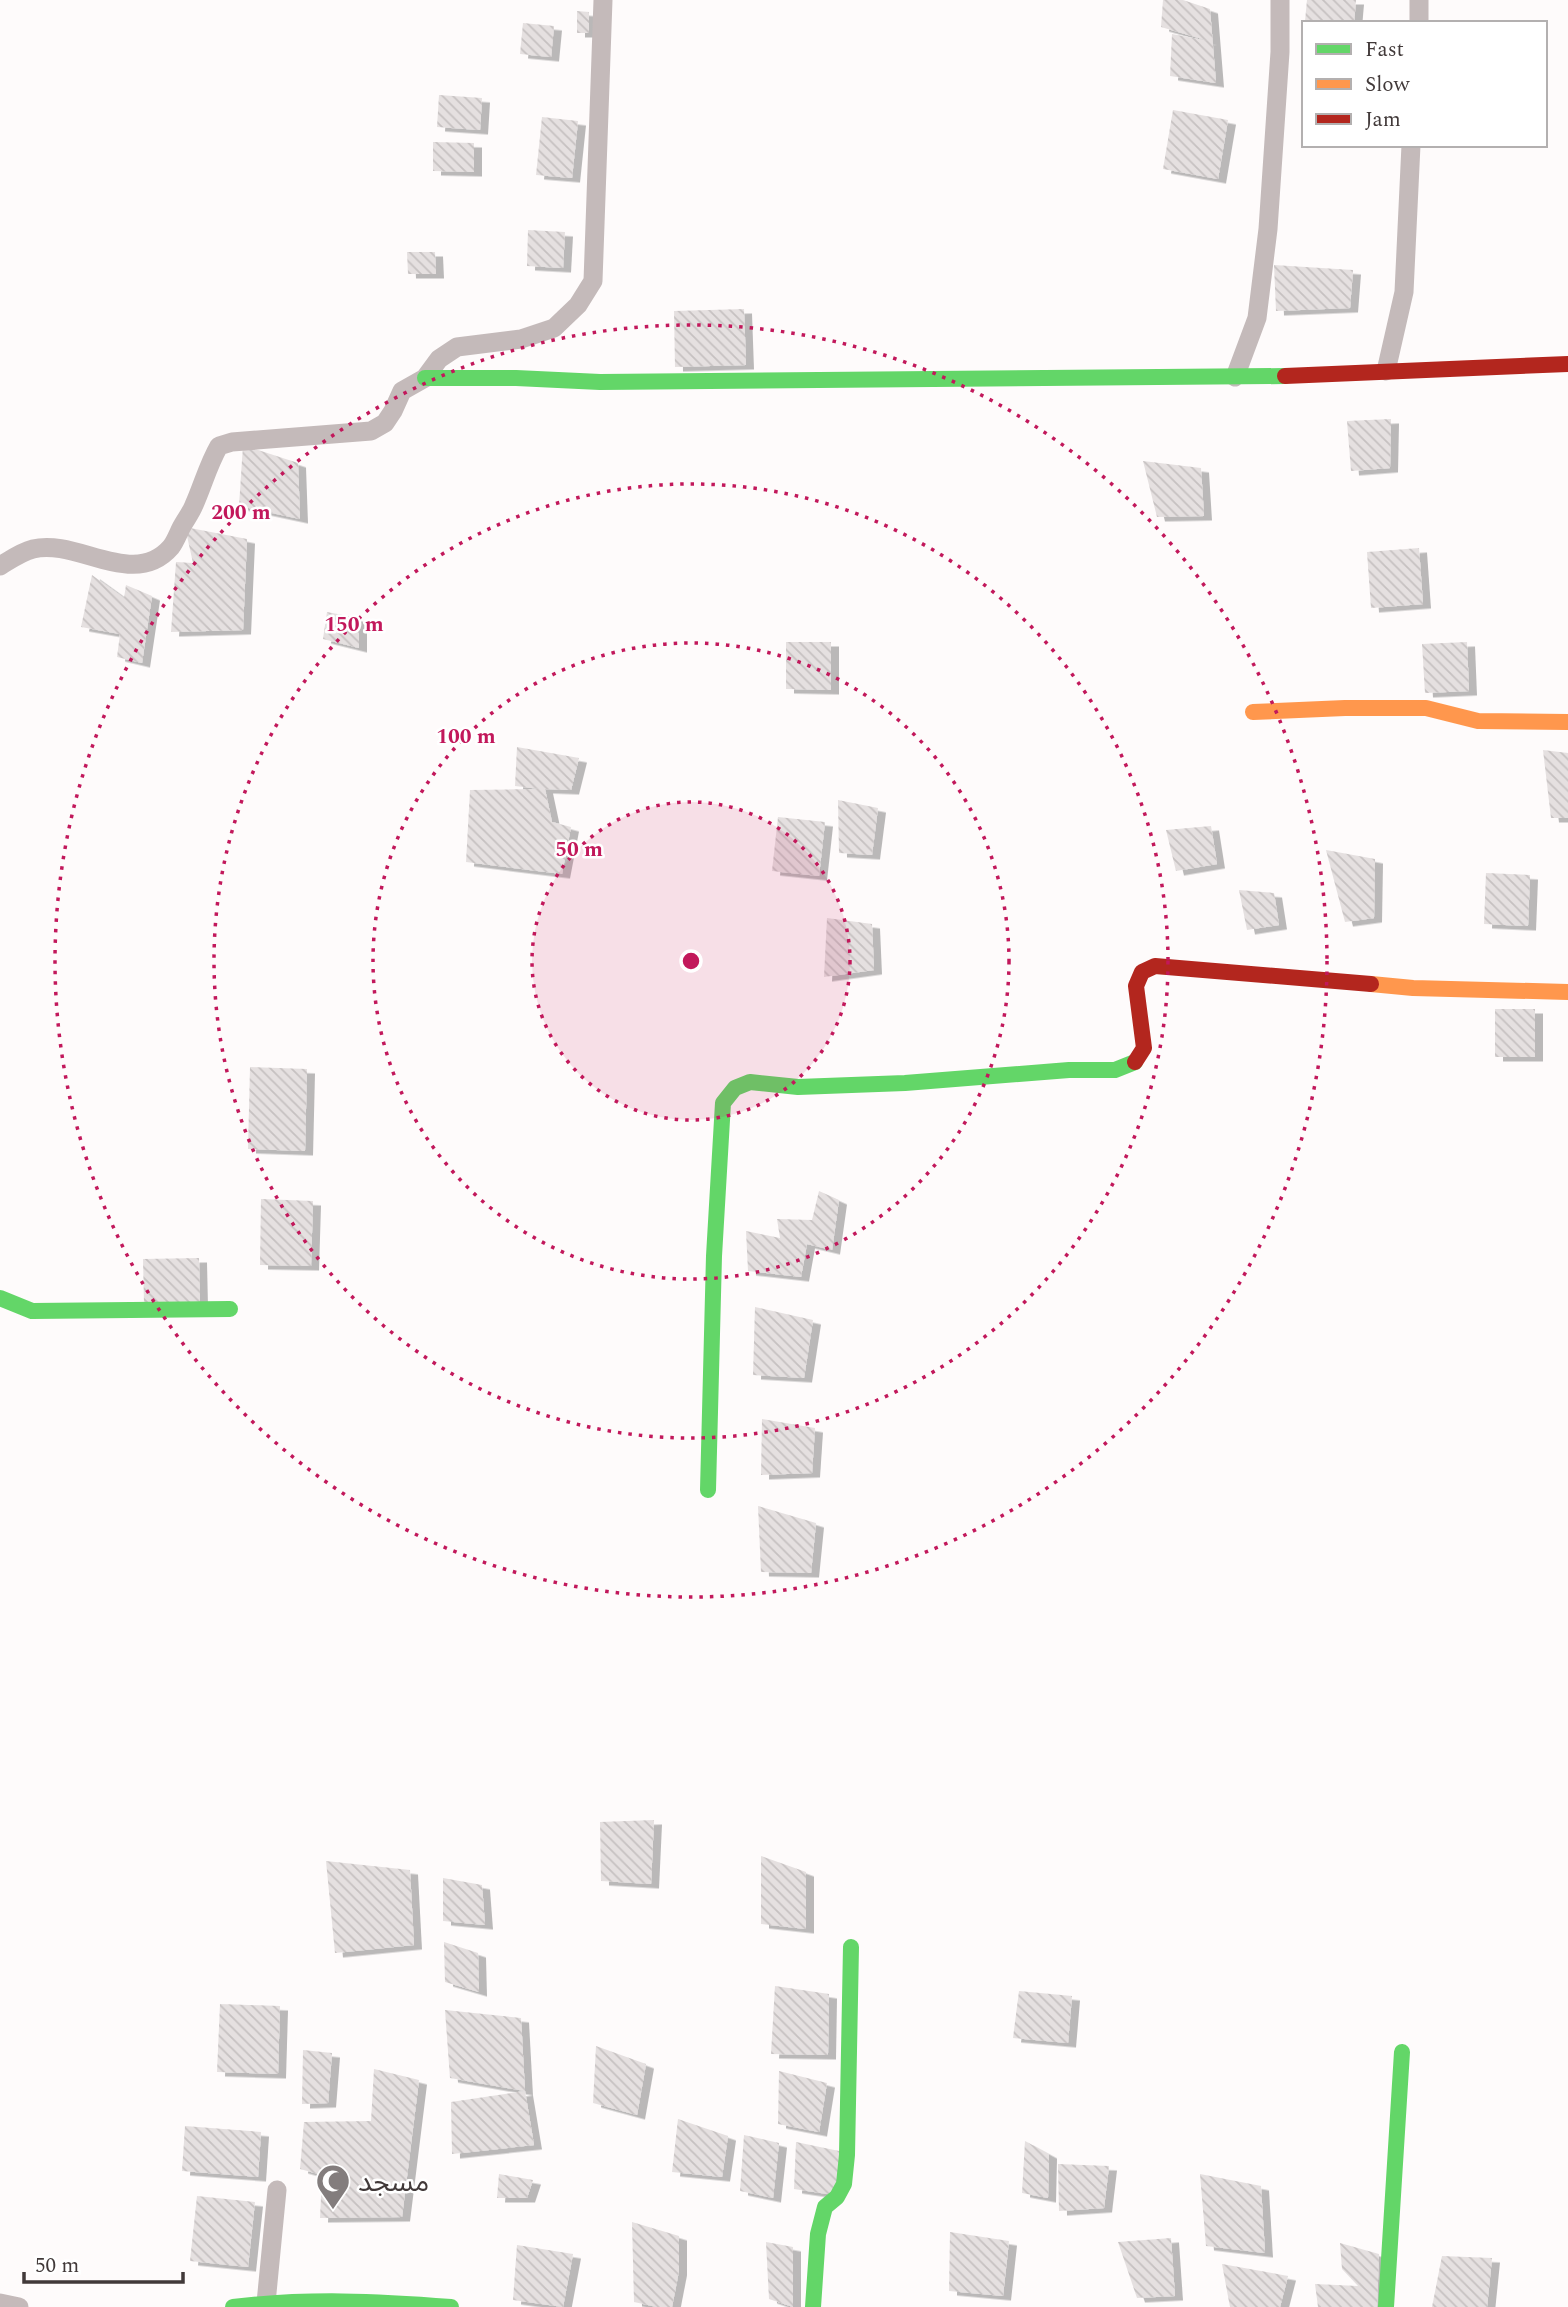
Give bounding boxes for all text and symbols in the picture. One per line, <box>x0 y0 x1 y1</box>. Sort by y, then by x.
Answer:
legend <box>1302 21 1547 147</box>
text: Fast <box>1365 34 1404 66</box>
text: Slow <box>1365 69 1411 101</box>
text: Jam <box>1365 104 1401 136</box>
text: 200 m <box>211 497 271 529</box>
text: 150 m <box>324 609 384 641</box>
text: 100 m <box>436 721 496 753</box>
text: 50 m <box>555 834 603 866</box>
centre of rings <box>679 949 703 973</box>
place label: مسجد <box>358 2161 429 2204</box>
mosque icon: مسجد <box>314 2162 352 2211</box>
scale bar <box>24 2240 184 2284</box>
text: 50 m <box>35 2250 79 2282</box>

